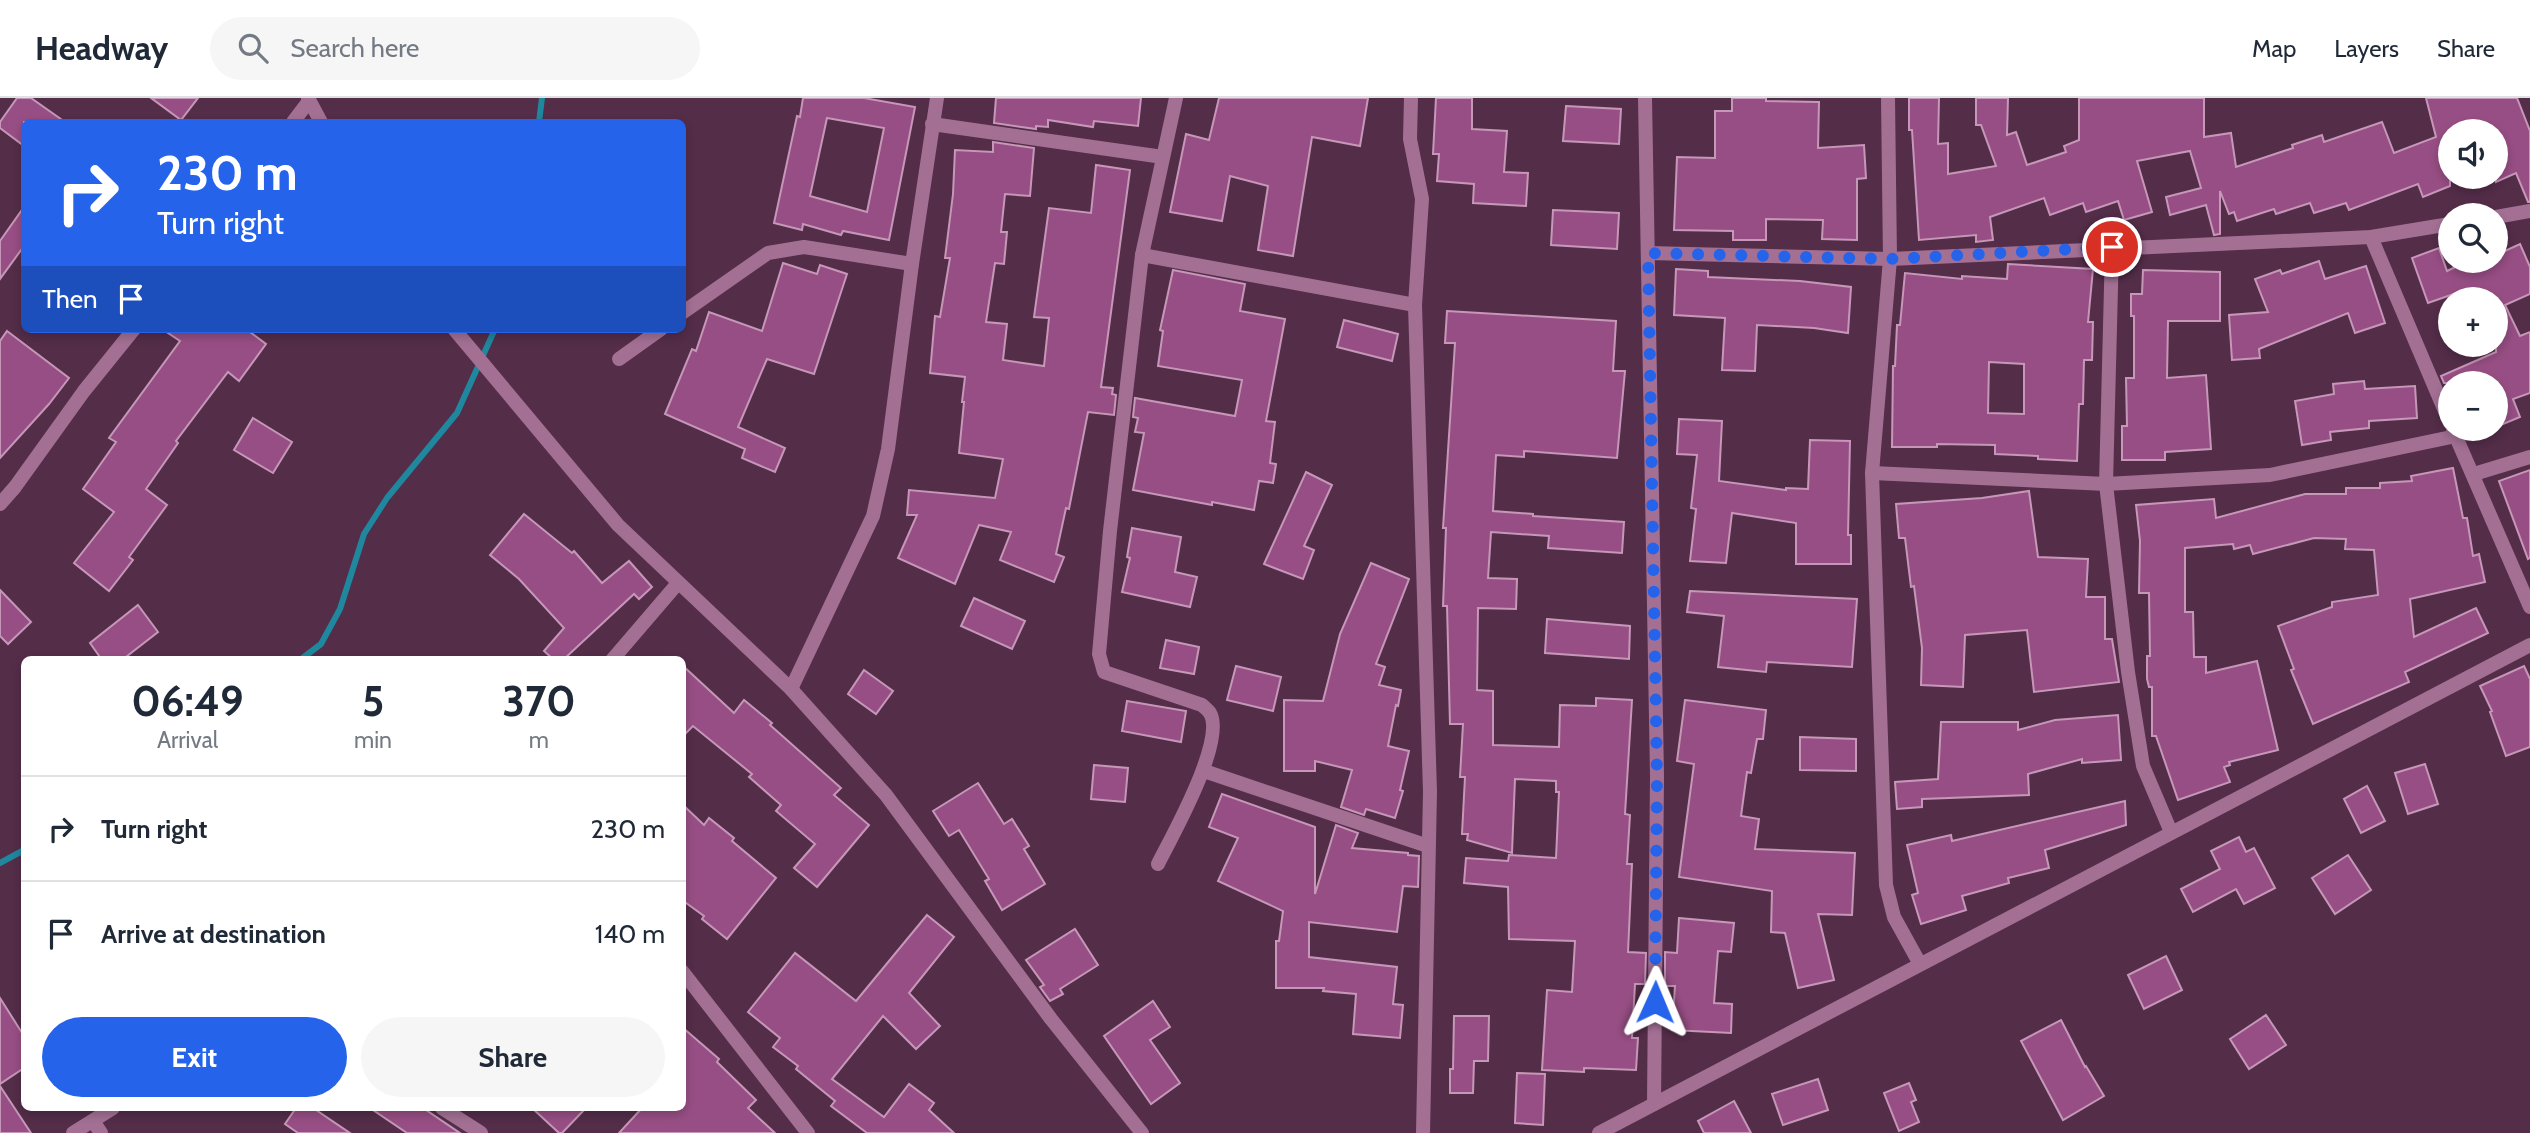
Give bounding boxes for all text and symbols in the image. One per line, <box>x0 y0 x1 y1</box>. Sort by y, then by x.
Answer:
search box <box>210 17 700 80</box>
text: Headway <box>35 28 168 68</box>
icon: search <box>234 29 272 67</box>
text: Search here <box>290 32 419 64</box>
text: Map <box>2252 34 2296 63</box>
text: Layers <box>2334 34 2399 63</box>
text: Share <box>2437 34 2495 63</box>
map controls <box>2438 119 2508 441</box>
button: sound <box>2438 119 2508 189</box>
text: 230 m <box>157 143 298 202</box>
icon: right <box>42 147 133 238</box>
text: Turn right <box>157 203 284 242</box>
button: search <box>2438 203 2508 273</box>
pin <box>2082 217 2142 277</box>
icon: arrive <box>2093 228 2131 266</box>
icon: arrive <box>112 280 150 318</box>
text: Then <box>42 283 98 315</box>
button: + <box>2438 287 2508 357</box>
button: − <box>2438 371 2508 441</box>
text: 06:49 <box>131 675 244 727</box>
text: 5 <box>362 675 384 727</box>
text: 370 <box>502 675 576 727</box>
text: Arrival <box>157 726 218 754</box>
text: min <box>354 726 392 754</box>
text: m <box>529 726 549 754</box>
icon: right <box>42 810 80 848</box>
text: Turn right <box>101 813 207 845</box>
text: 230 m <box>591 813 665 845</box>
icon: arrive <box>42 915 80 953</box>
text: Arrive at destination <box>101 918 326 950</box>
text: 140 m <box>595 918 665 950</box>
position arrow <box>1618 965 1692 1039</box>
button: Exit <box>42 1017 347 1097</box>
button: Share <box>361 1017 665 1097</box>

